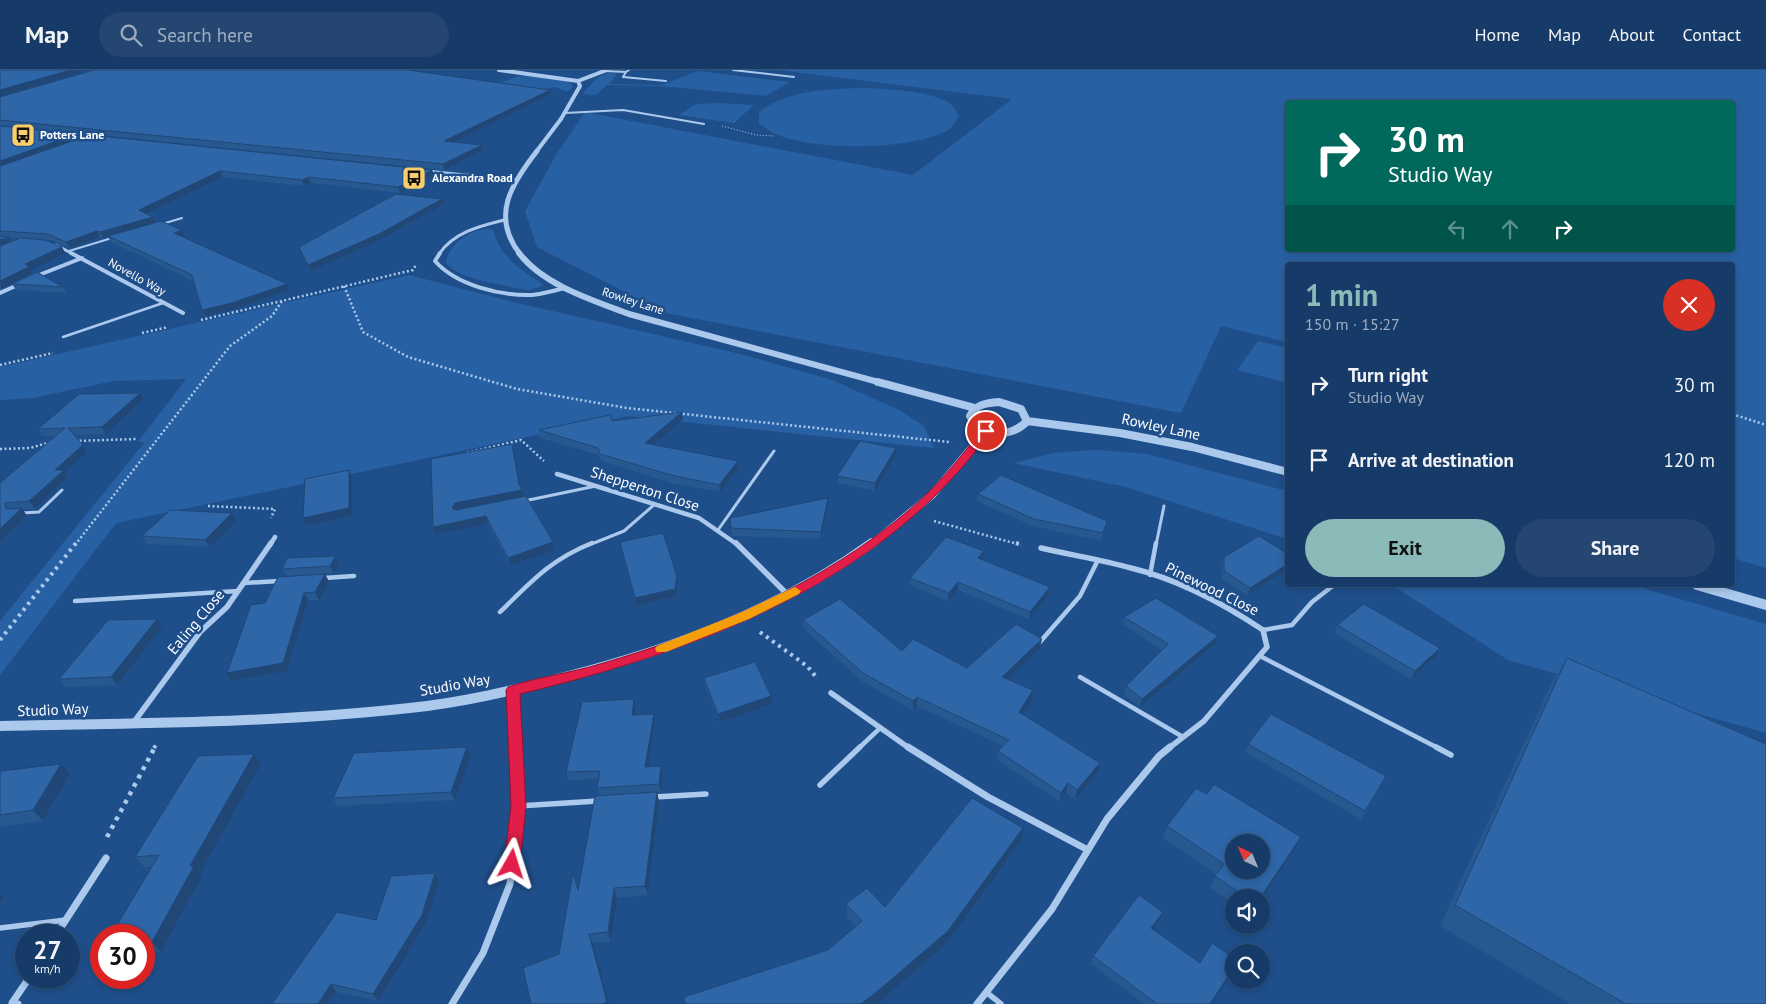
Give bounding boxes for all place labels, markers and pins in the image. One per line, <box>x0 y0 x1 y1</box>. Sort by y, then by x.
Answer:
bus stop icon: Potters Lane <box>10 122 36 148</box>
place label: Potters Lane <box>40 127 104 142</box>
bus stop icon: Alexandra Road <box>401 165 427 191</box>
place label: Alexandra Road <box>432 170 513 185</box>
pin <box>965 410 1007 452</box>

